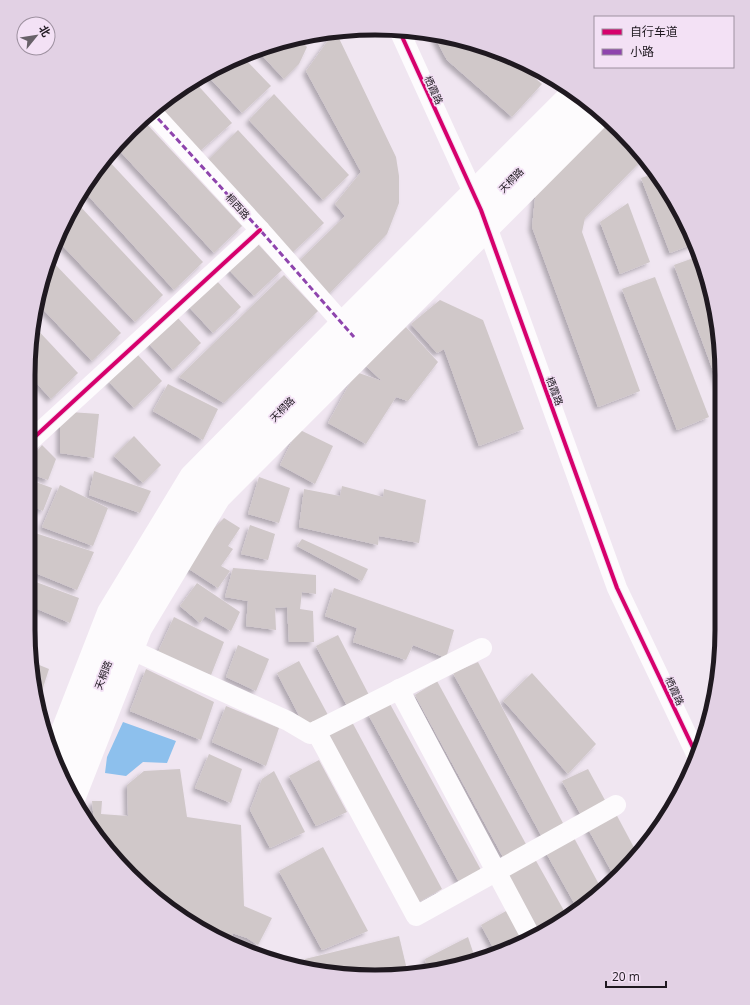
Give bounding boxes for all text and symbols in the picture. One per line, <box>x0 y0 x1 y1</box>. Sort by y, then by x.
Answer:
north arrow <box>16 16 56 56</box>
legend <box>594 16 734 68</box>
text: 北 <box>36 22 54 39</box>
text: 自行车道 <box>630 23 678 40</box>
text: 小路 <box>630 43 654 60</box>
street label: 栖霞路 <box>421 73 447 107</box>
street label: 天桐路 <box>495 164 527 196</box>
street label: 桐西路 <box>223 190 253 222</box>
street label: 栖霞路 <box>543 375 567 407</box>
street label: 天桐路 <box>266 393 298 425</box>
street label: 天桐路 <box>91 658 115 692</box>
street label: 栖霞路 <box>662 674 688 708</box>
scale bar <box>606 963 666 989</box>
text: 20 m <box>612 968 640 985</box>

